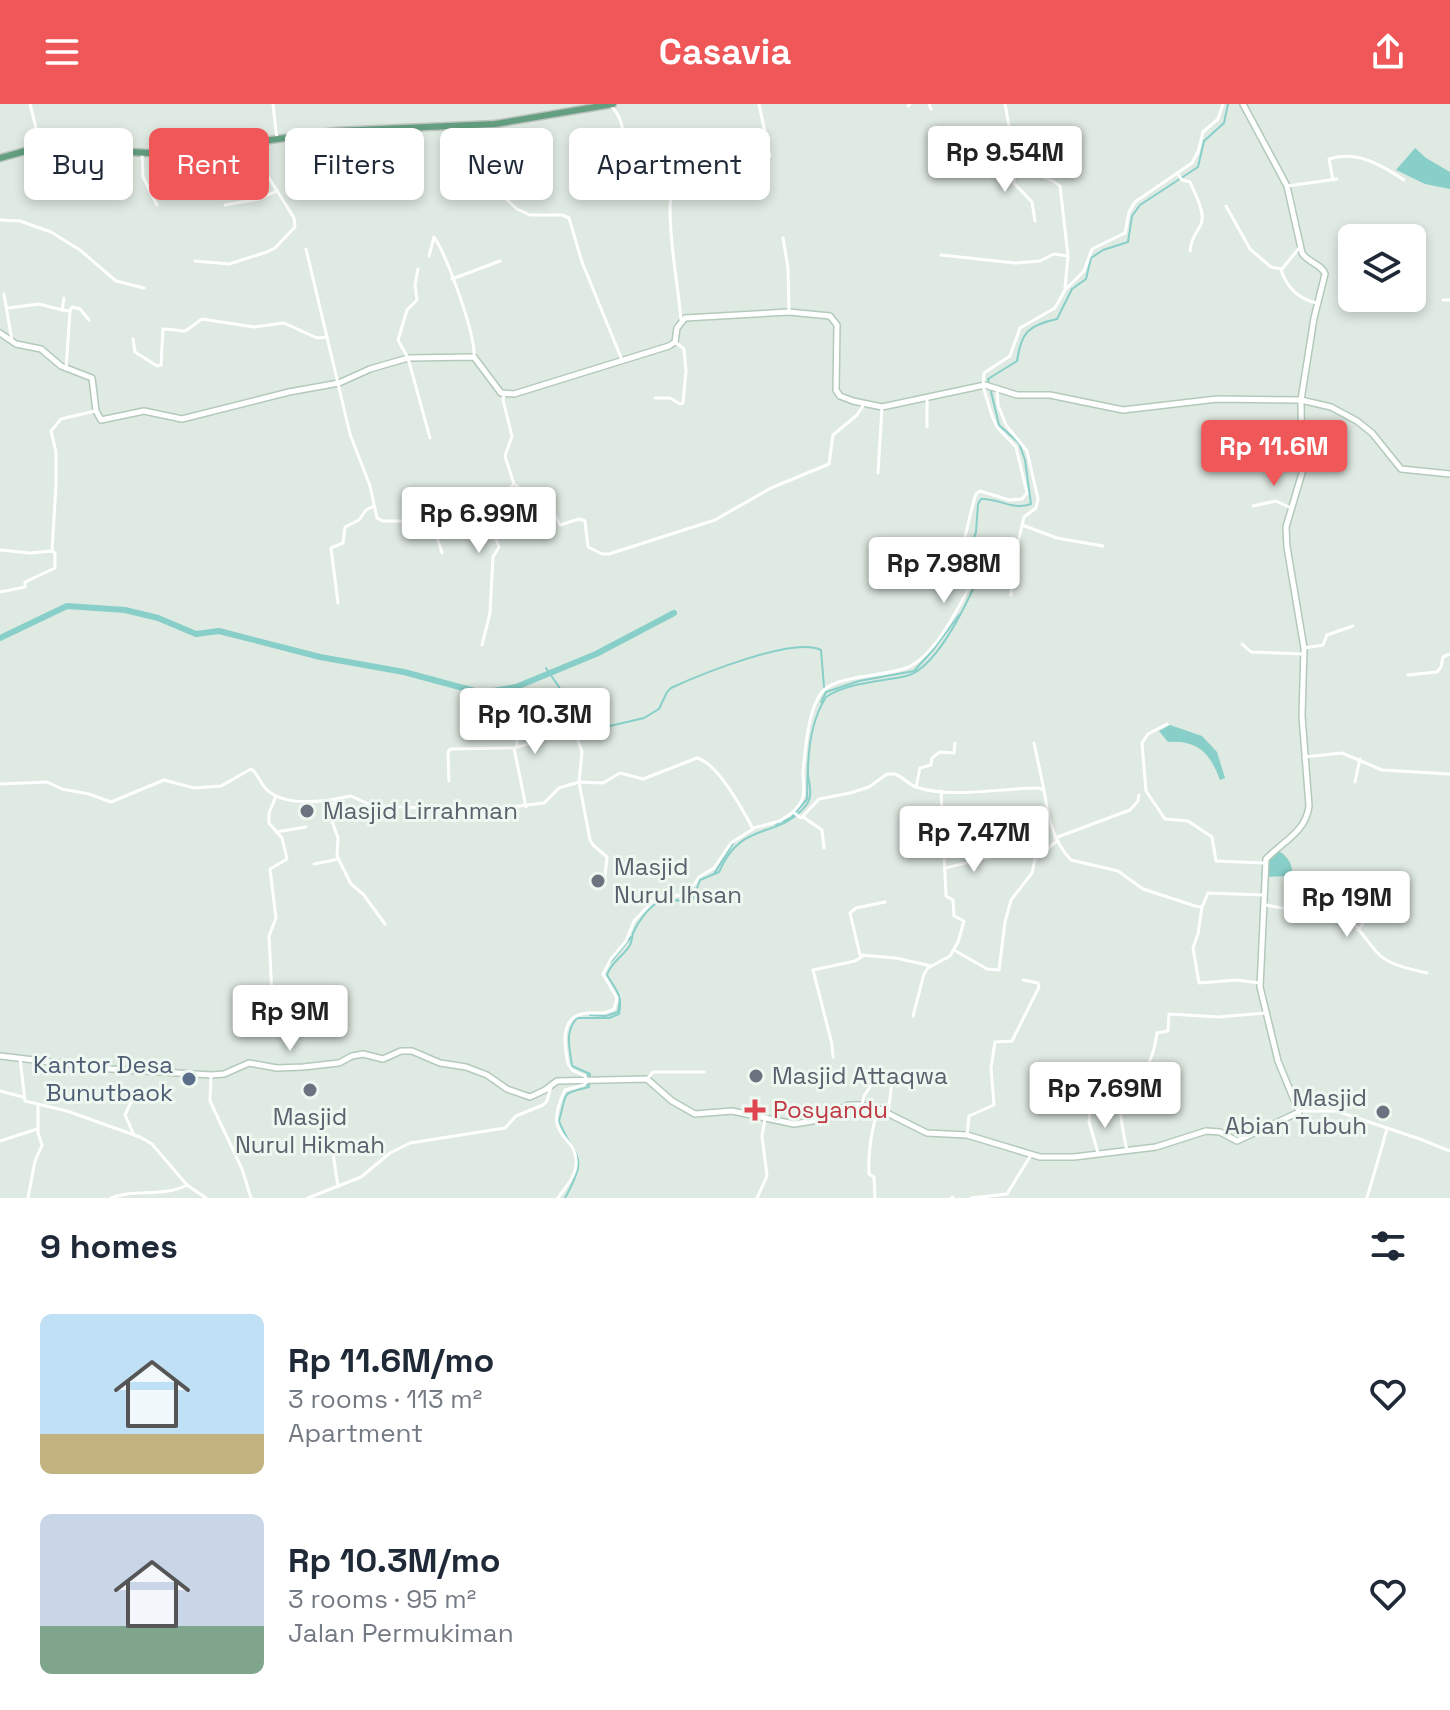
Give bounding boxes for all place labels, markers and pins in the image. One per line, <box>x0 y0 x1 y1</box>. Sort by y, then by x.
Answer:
pin: Rp 9.54M <box>922 126 1088 194</box>
pin: Rp 11.6M <box>1191 420 1357 488</box>
pin: Rp 6.99M <box>396 487 562 555</box>
pin: Rp 7.98M <box>861 537 1027 605</box>
pin: Rp 10.3M <box>452 688 618 756</box>
place label: Masjid Lirrahman <box>323 795 518 826</box>
marker: Masjid Lirrahman <box>298 802 316 820</box>
pin: Rp 7.47M <box>891 806 1057 874</box>
place label: Masjid Nurul Ihsan <box>614 851 742 910</box>
pin: Rp 19M <box>1282 871 1412 939</box>
marker: Masjid Nurul Ihsan <box>589 872 607 890</box>
pin: Rp 9M <box>234 985 346 1053</box>
place label: Kantor Desa Bunutbaok <box>33 1049 173 1108</box>
place label: Masjid Attaqwa <box>772 1060 948 1091</box>
pin: Rp 7.69M <box>1022 1062 1188 1130</box>
marker: Masjid Attaqwa <box>747 1067 765 1085</box>
marker: Kantor Desa Bunutbaok <box>180 1070 198 1088</box>
marker: Masjid Nurul Hikmah <box>301 1081 319 1099</box>
place label: Masjid Abian Tubuh <box>1225 1082 1367 1141</box>
place label: Posyandu <box>773 1094 888 1125</box>
marker: Posyandu <box>744 1099 766 1121</box>
place label: Masjid Nurul Hikmah <box>235 1101 385 1160</box>
marker: Masjid Abian Tubuh <box>1374 1103 1392 1121</box>

